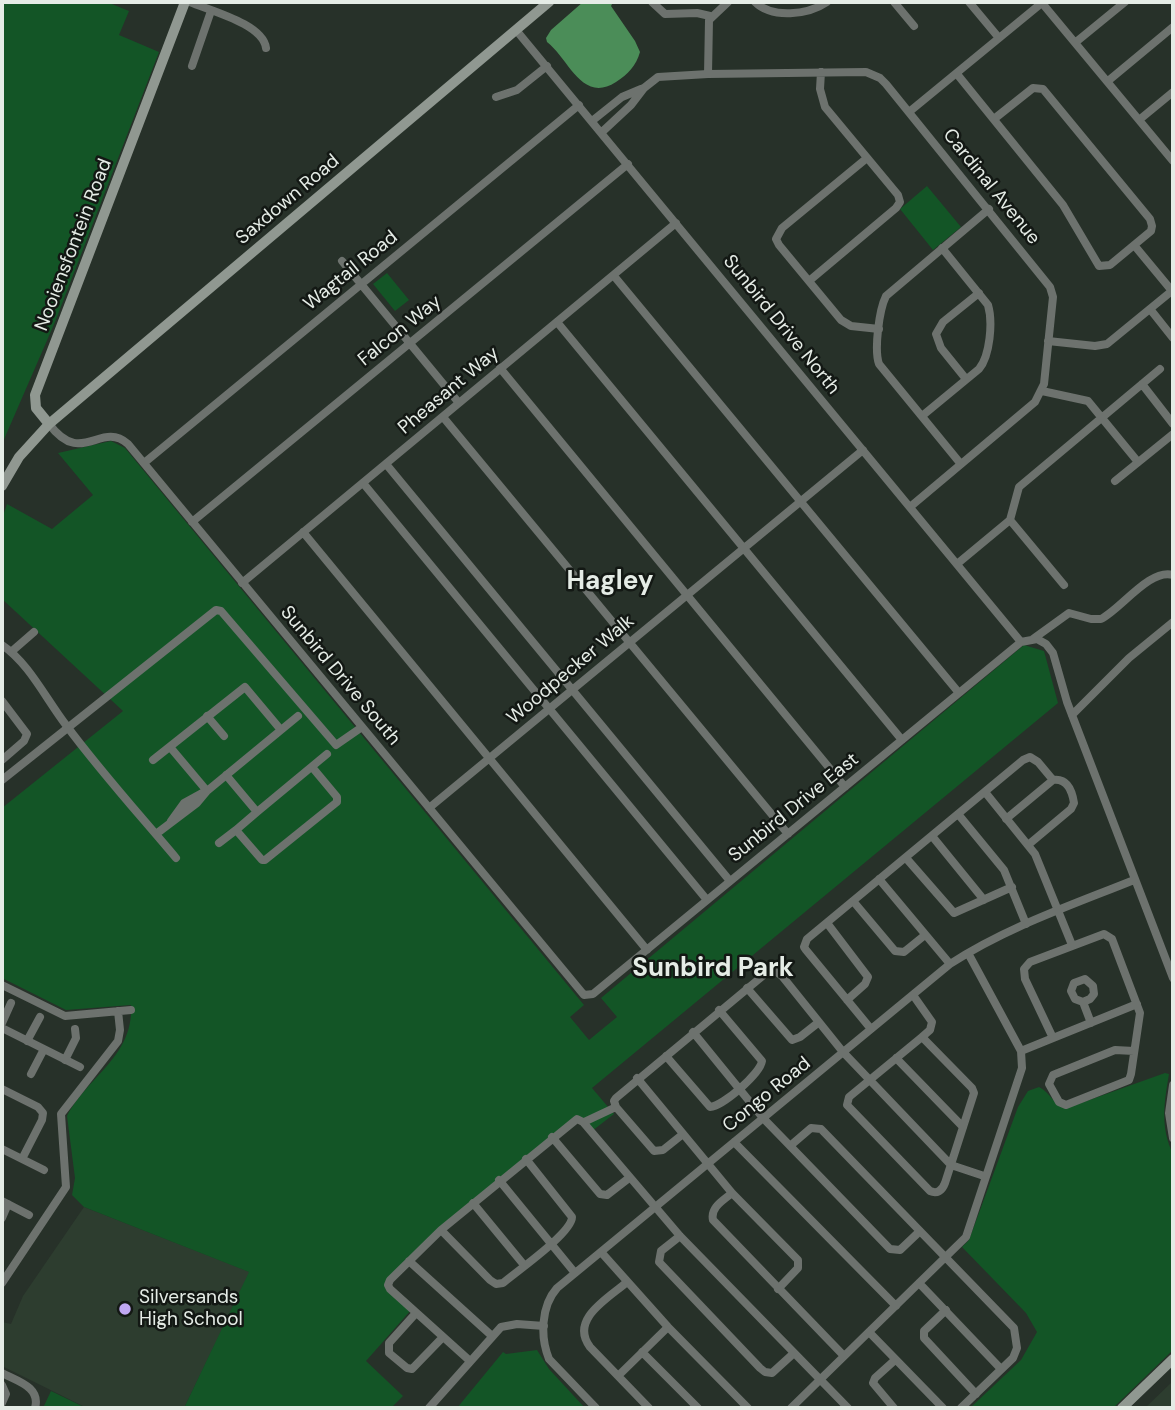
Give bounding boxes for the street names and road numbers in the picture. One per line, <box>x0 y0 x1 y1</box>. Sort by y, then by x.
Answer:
street label: Cardinal Avenue <box>937 125 1045 249</box>
street label: Saxdown Road <box>232 150 344 250</box>
street label: Nooiensfontein Road <box>31 156 117 334</box>
street label: Wagtail Road <box>299 226 403 316</box>
street label: Sunbird Drive North <box>718 251 844 399</box>
street label: Falcon Way <box>354 291 446 371</box>
street label: Pheasant Way <box>394 342 504 440</box>
street label: Sunbird Drive South <box>275 602 405 750</box>
street label: Woodpecker Walk <box>503 610 639 730</box>
street label: Sunbird Drive East <box>724 749 864 867</box>
street label: Congo Road <box>718 1053 816 1137</box>

